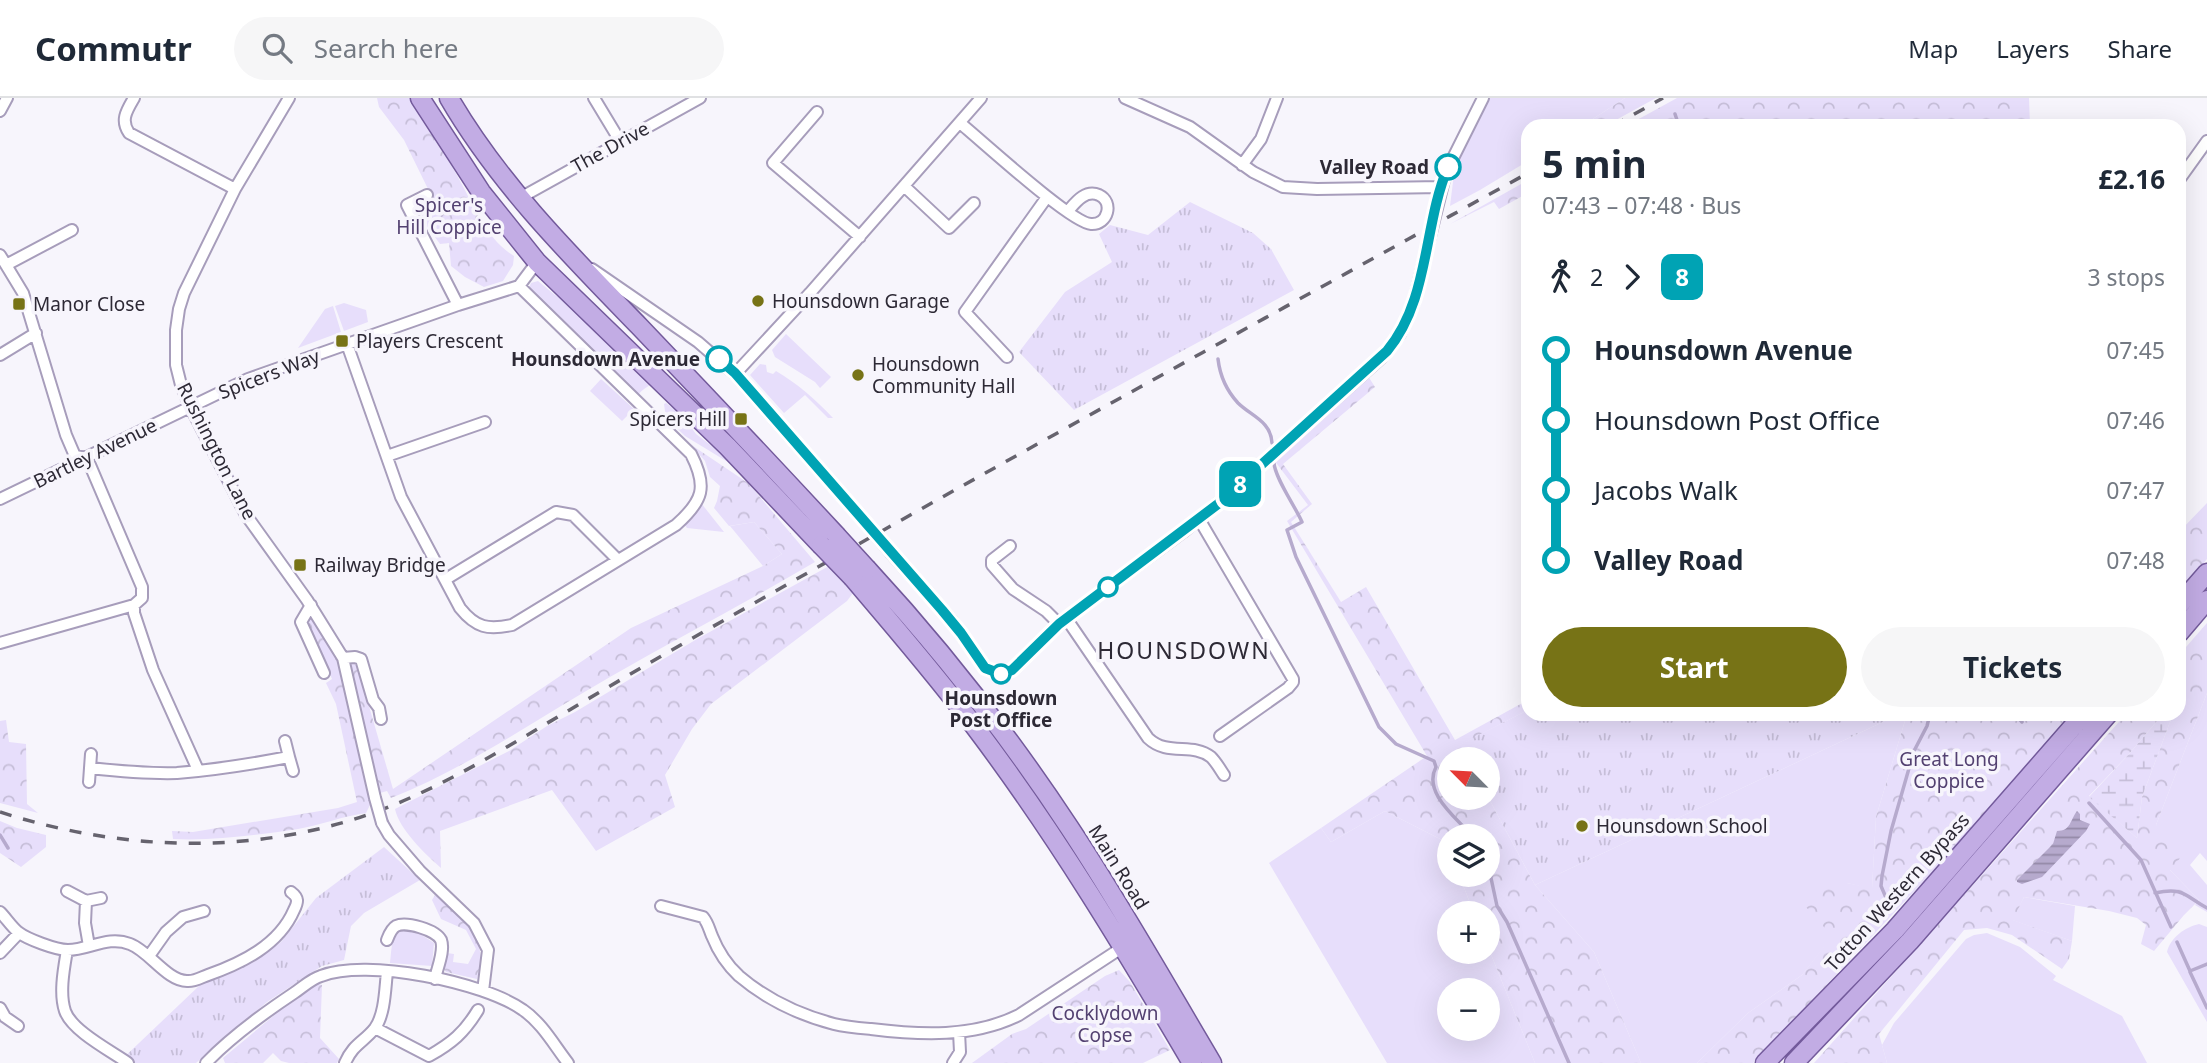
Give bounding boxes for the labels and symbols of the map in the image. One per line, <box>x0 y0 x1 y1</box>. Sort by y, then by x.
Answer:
street label: The Drive <box>567 115 653 179</box>
place label: Valley Road <box>1320 154 1429 180</box>
marker: Valley Road <box>1435 154 1461 180</box>
park label: Spicer's Hill Coppice <box>396 192 502 240</box>
place label: Hounsdown Garage <box>772 288 950 314</box>
place label: Manor Close <box>33 291 145 317</box>
marker: Hounsdown Garage <box>750 293 766 309</box>
marker: Manor Close <box>11 296 27 312</box>
place label: Players Crescent <box>356 328 503 354</box>
marker: Players Crescent <box>334 333 350 349</box>
street label: Spicers Way <box>215 343 324 405</box>
place label: Hounsdown Avenue <box>511 346 700 372</box>
marker: Hounsdown Avenue <box>706 346 732 372</box>
place label: Hounsdown Community Hall <box>872 351 1015 399</box>
marker: Hounsdown Community Hall <box>850 367 866 383</box>
street label: Rushington Lane <box>171 378 263 524</box>
place label: Spicers Hill <box>629 406 727 432</box>
marker: Spicers Hill <box>733 411 749 427</box>
street label: Bartley Avenue <box>29 412 161 494</box>
line badge: 8 <box>1217 461 1263 507</box>
place label: Railway Bridge <box>314 552 446 578</box>
marker: Railway Bridge <box>292 557 308 573</box>
unlabelled marker <box>1098 577 1118 597</box>
district label: HOUNSDOWN <box>1097 634 1271 666</box>
marker: Hounsdown Post Office <box>991 664 1011 684</box>
place label: Hounsdown Post Office <box>945 685 1057 733</box>
park label: Great Long Coppice <box>1899 746 1999 794</box>
north arrow <box>1437 747 1500 810</box>
street label: Totton Western Bypass <box>1819 807 1975 977</box>
place label: Hounsdown School <box>1596 813 1768 839</box>
marker: Hounsdown School <box>1574 818 1590 834</box>
street label: Main Road <box>1083 820 1155 914</box>
park label: Cocklydown Copse <box>1052 1000 1158 1048</box>

